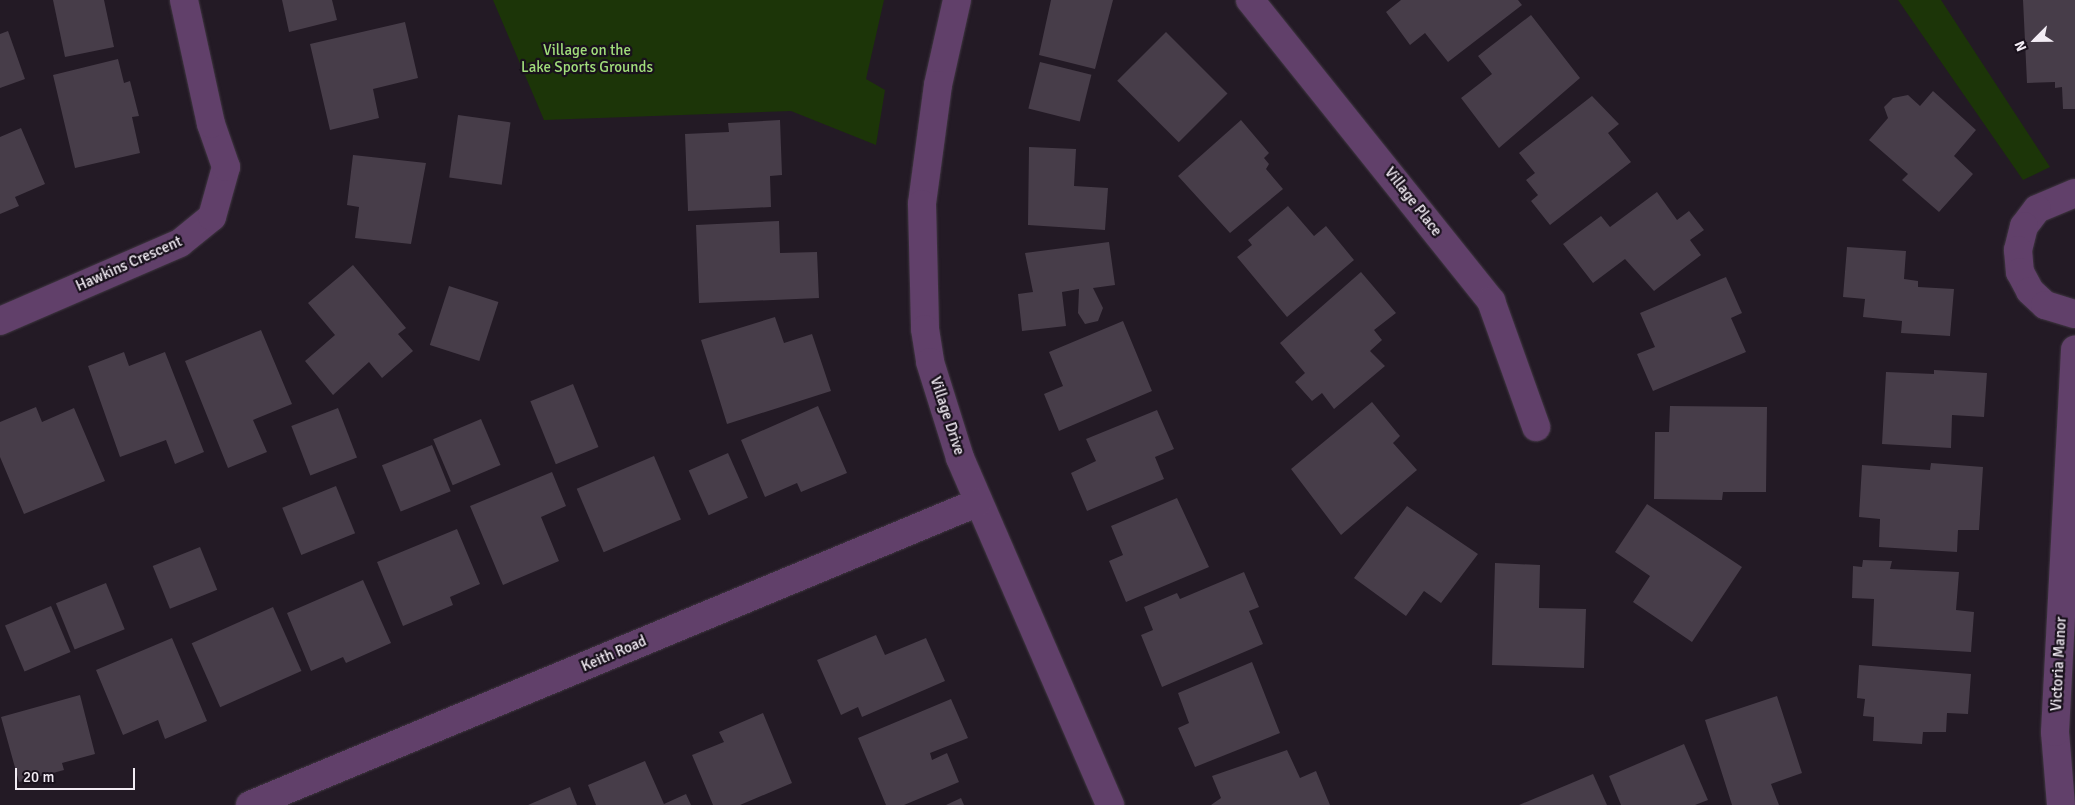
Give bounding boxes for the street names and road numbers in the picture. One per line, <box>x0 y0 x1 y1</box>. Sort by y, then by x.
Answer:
street label: Village Place <box>1380 164 1446 240</box>
street label: Hawkins Crescent <box>73 233 185 295</box>
street label: Village Drive <box>926 375 968 457</box>
street label: Victoria Manor <box>2048 616 2070 712</box>
street label: Keith Road <box>579 632 649 676</box>

